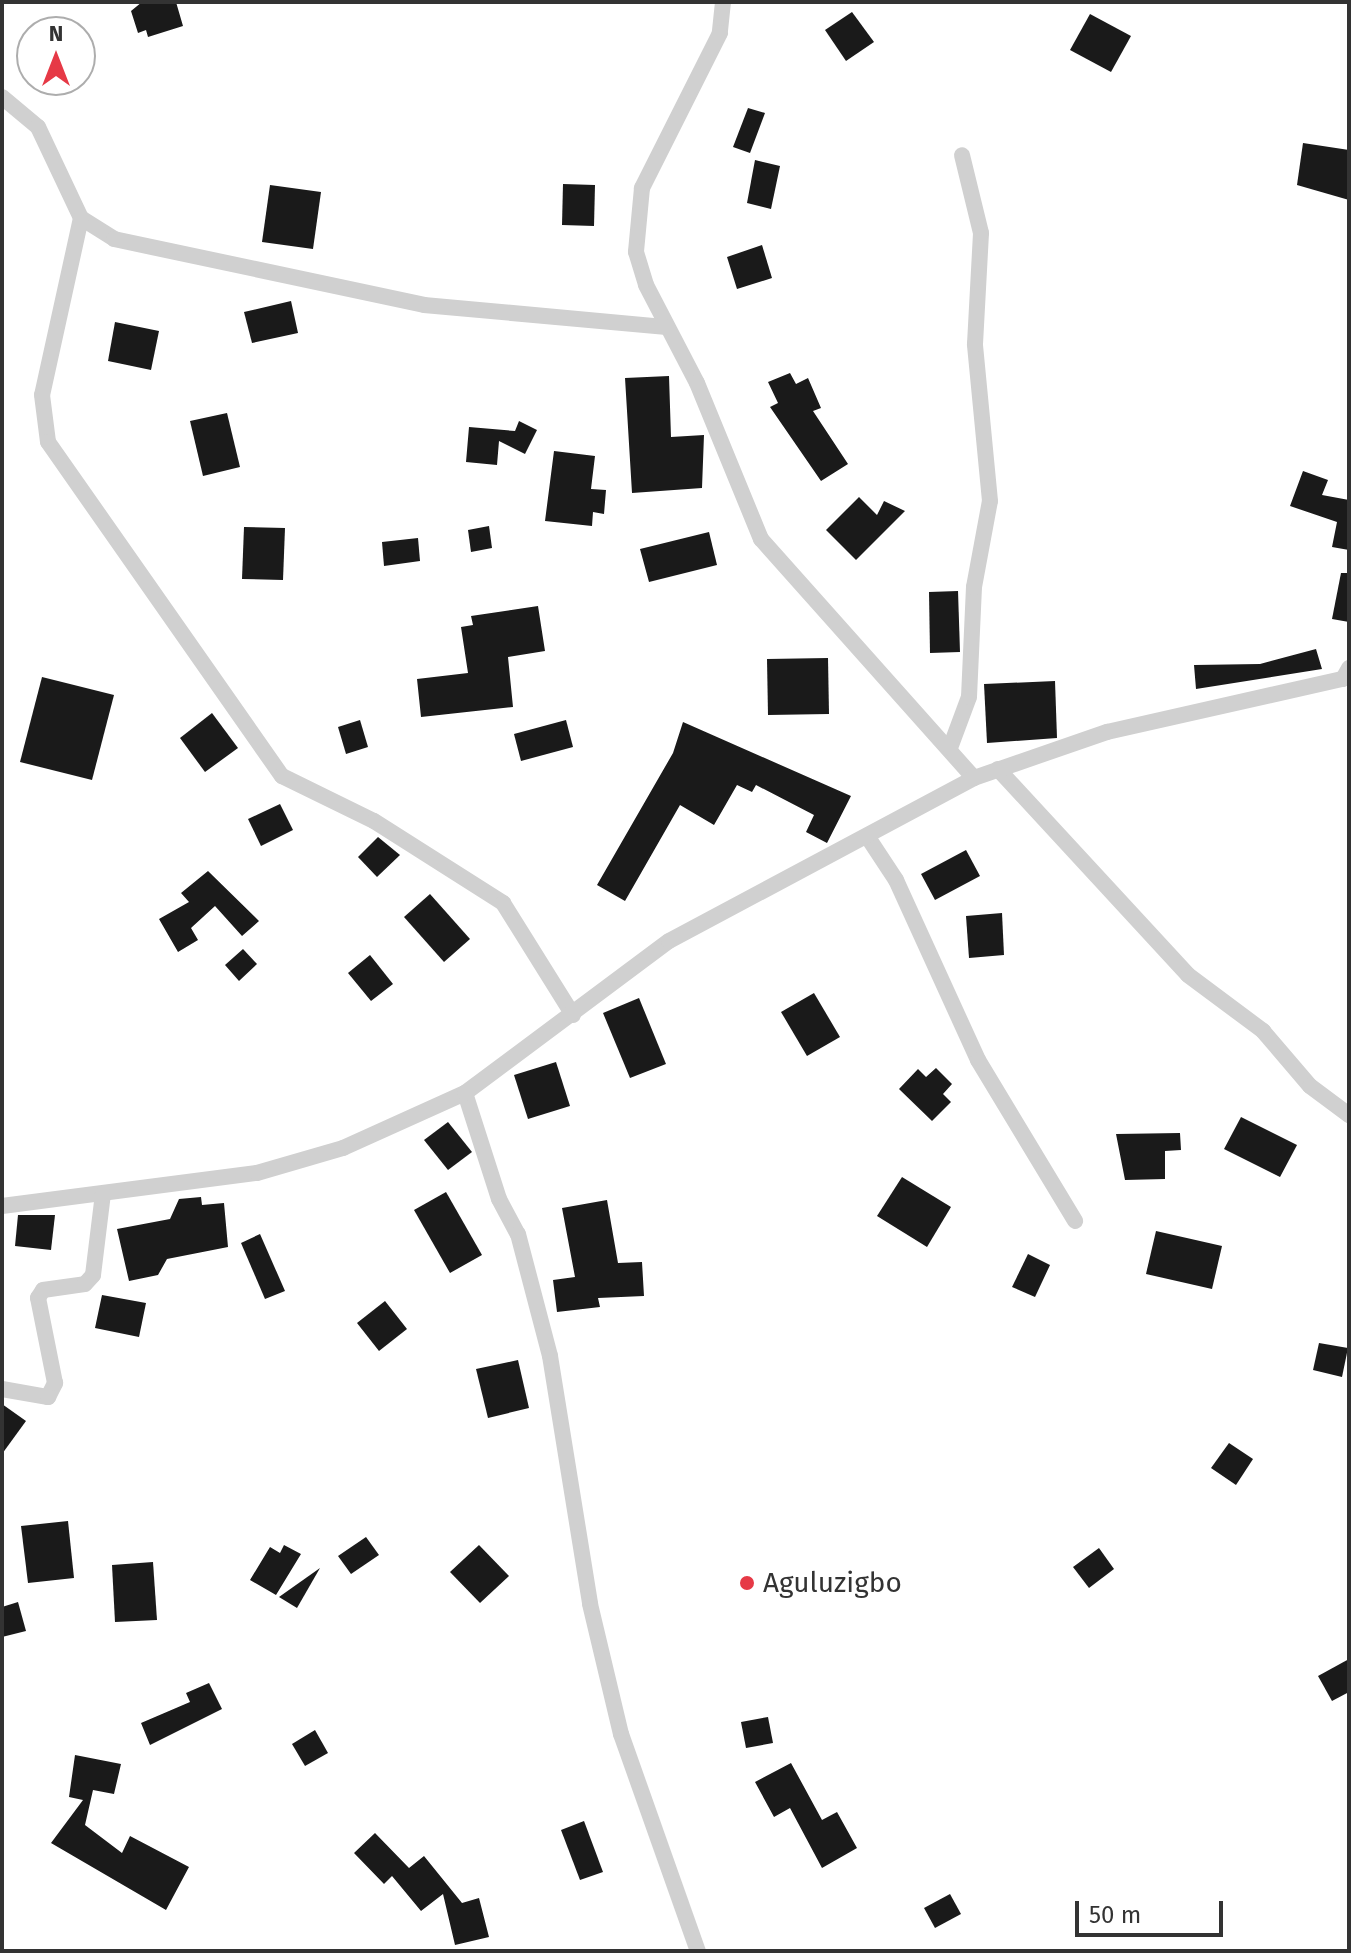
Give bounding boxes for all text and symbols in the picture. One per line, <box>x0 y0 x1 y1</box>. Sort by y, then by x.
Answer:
north arrow <box>16 16 96 96</box>
text: N <box>49 20 63 47</box>
place label: Aguluzigbo <box>763 1566 902 1600</box>
marker: Aguluzigbo <box>738 1574 756 1592</box>
scale bar <box>1079 1885 1227 1935</box>
text: 50 m <box>1089 1901 1141 1929</box>

